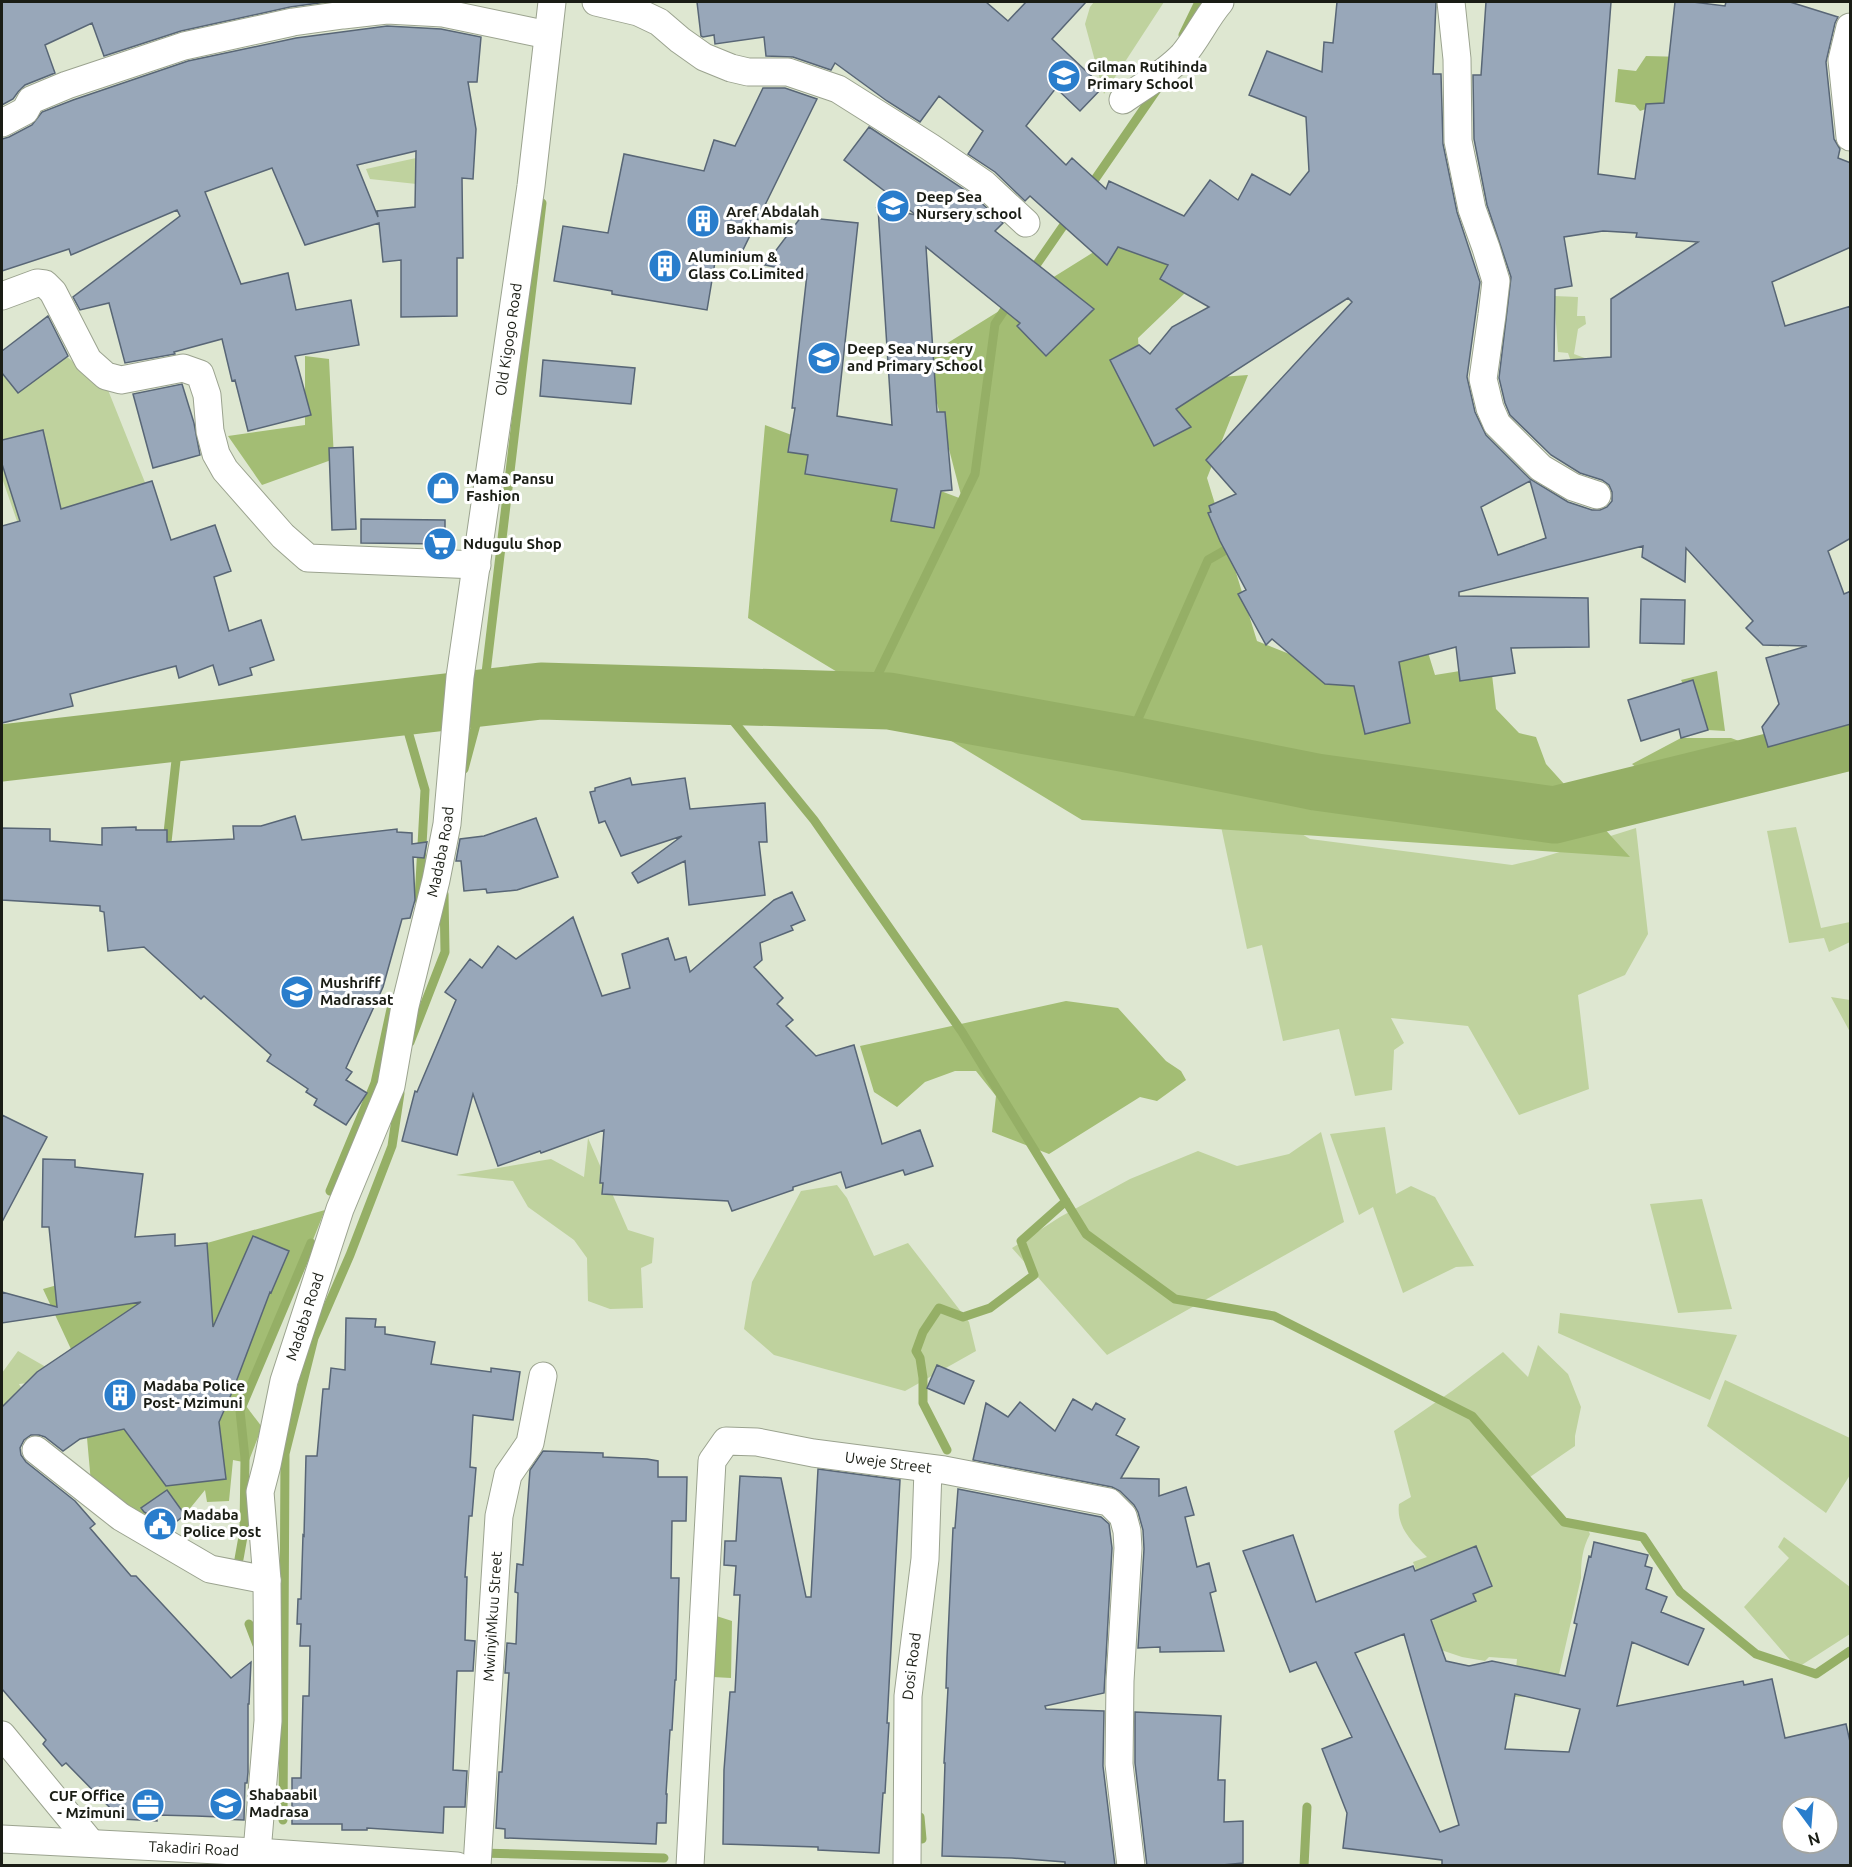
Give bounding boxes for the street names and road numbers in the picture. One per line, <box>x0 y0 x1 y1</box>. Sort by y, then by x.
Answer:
street label: Old Kigogo Road <box>492 282 525 397</box>
street label: Madaba Road <box>423 806 457 899</box>
street label: Madaba Road <box>282 1270 327 1363</box>
street label: Uweje Street <box>844 1448 933 1476</box>
street label: MwinyiMkuu Street <box>480 1551 505 1682</box>
street label: Dosi Road <box>899 1632 924 1701</box>
street label: Takadiri Road <box>148 1837 239 1859</box>

